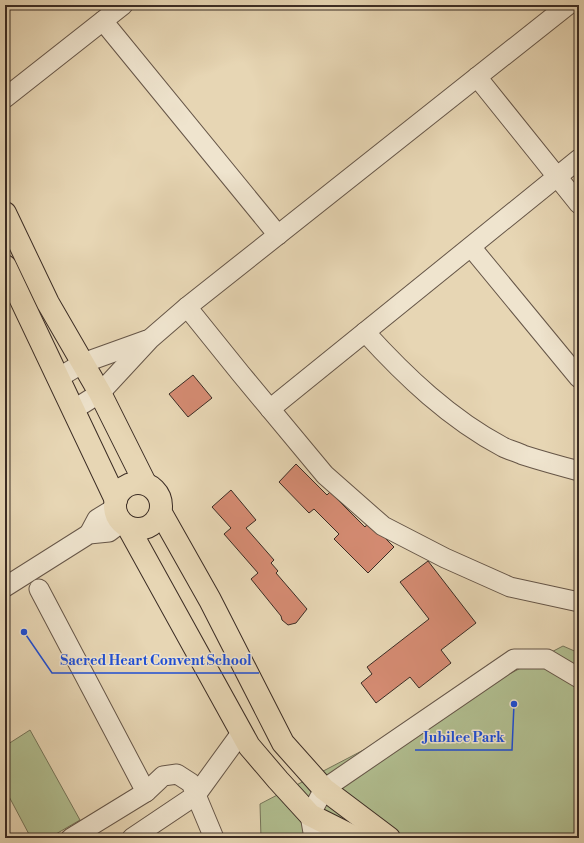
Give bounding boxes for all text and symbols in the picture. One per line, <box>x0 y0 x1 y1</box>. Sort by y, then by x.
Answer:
callout: Sacred Heart Convent School <box>52 647 259 673</box>
text: Sacred Heart Convent School <box>60 652 252 670</box>
callout: Jubilee Park <box>415 724 512 750</box>
text: Jubilee Park <box>421 729 505 747</box>

